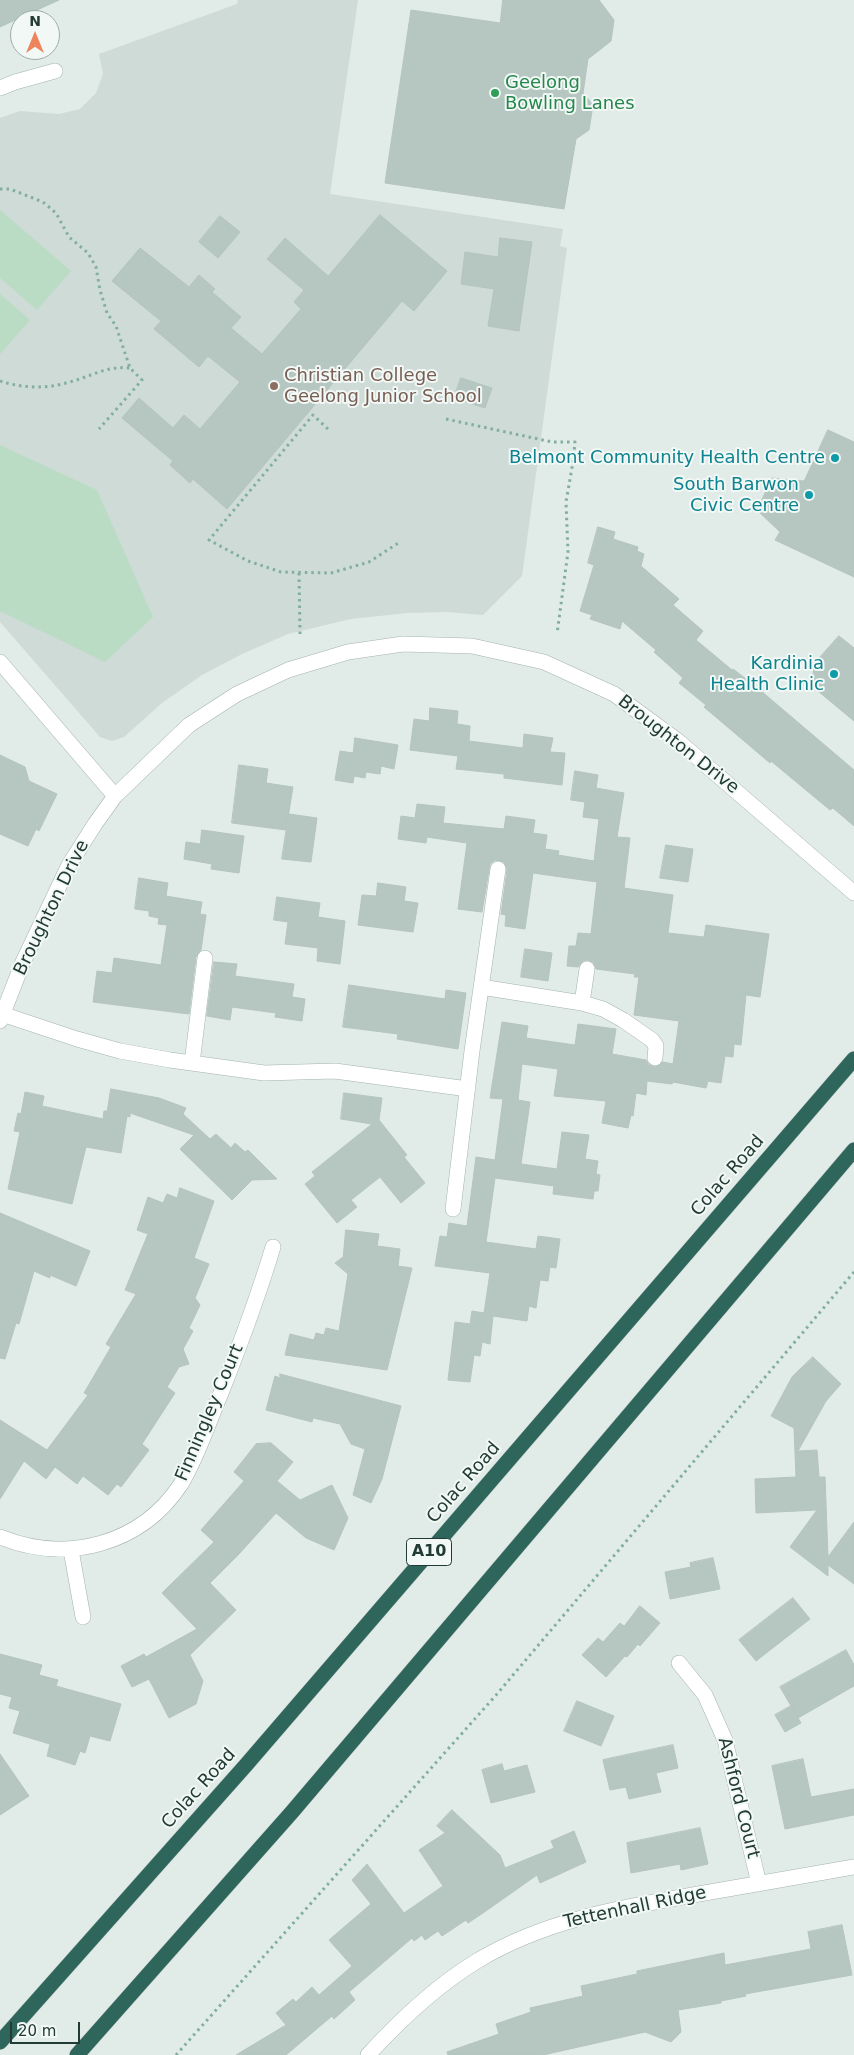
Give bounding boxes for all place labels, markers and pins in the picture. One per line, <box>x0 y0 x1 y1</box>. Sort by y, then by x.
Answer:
place label: Geelong Bowling Lanes <box>505 72 635 115</box>
marker: Geelong Bowling Lanes <box>489 87 501 99</box>
place label: Christian College Geelong Junior School <box>284 365 482 408</box>
marker: Christian College Geelong Junior School <box>268 380 280 392</box>
place label: Belmont Community Health Centre <box>509 447 825 469</box>
marker: Belmont Community Health Centre <box>829 452 841 464</box>
place label: South Barwon Civic Centre <box>673 474 799 516</box>
marker: South Barwon Civic Centre <box>803 489 815 501</box>
place label: Kardinia Health Clinic <box>710 653 824 696</box>
marker: Kardinia Health Clinic <box>828 668 840 680</box>

